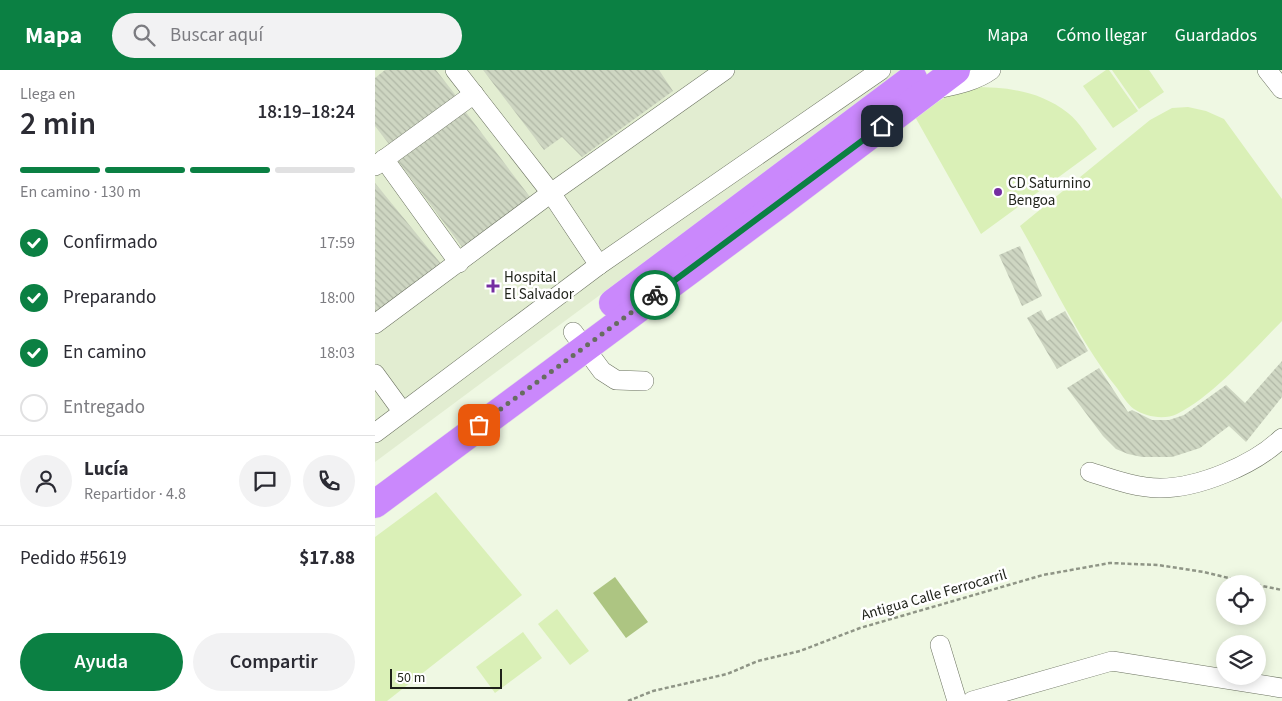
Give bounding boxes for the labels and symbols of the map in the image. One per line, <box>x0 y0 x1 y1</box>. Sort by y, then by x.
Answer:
pin <box>861 105 903 147</box>
place label: CD Saturnino Bengoa <box>1008 173 1091 211</box>
marker: CD Saturnino Bengoa <box>992 186 1004 198</box>
place label: Hospital El Salvador <box>504 267 575 305</box>
courier <box>630 270 680 320</box>
marker: Hospital El Salvador <box>486 279 500 293</box>
pin <box>458 404 500 446</box>
street label: Antigua Calle Ferrocarril <box>859 564 1010 626</box>
scale bar <box>390 666 503 689</box>

